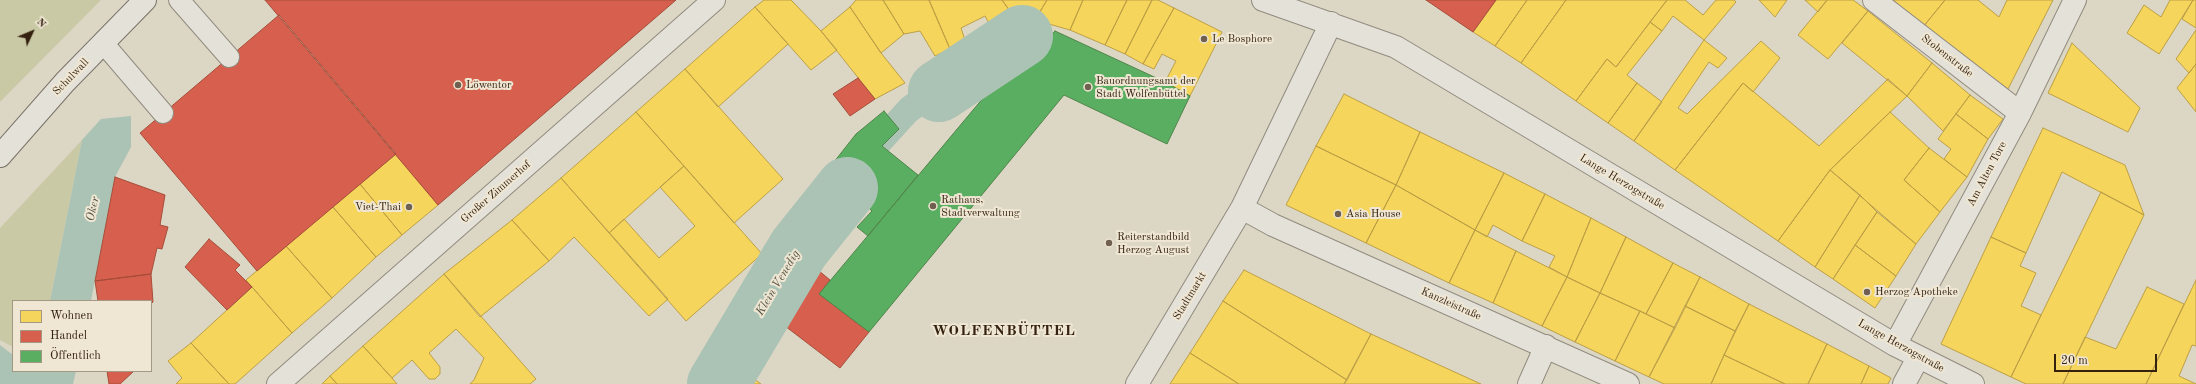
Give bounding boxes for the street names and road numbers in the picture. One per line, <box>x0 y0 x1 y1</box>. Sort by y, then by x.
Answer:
street label: Stobenstraße <box>1918 32 1976 80</box>
street label: Schulwall <box>50 56 92 98</box>
street label: Am Alten Tore <box>1964 139 2010 209</box>
street label: Lange Herzogstraße <box>1577 151 1667 213</box>
street label: Großer Zimmerhof <box>458 158 534 226</box>
street label: Stadtmarkt <box>1170 269 1210 323</box>
street label: Kanzleistraße <box>1419 285 1483 323</box>
street label: Lange Herzogstraße <box>1856 317 1946 375</box>

